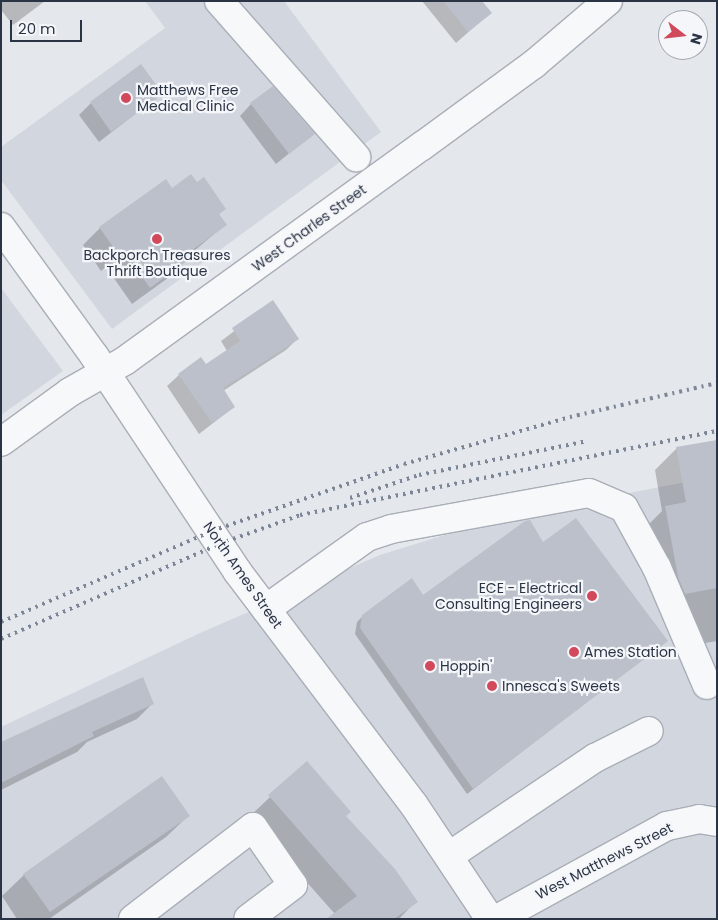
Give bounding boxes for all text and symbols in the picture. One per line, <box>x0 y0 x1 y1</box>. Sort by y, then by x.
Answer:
scale bar <box>12 10 85 42</box>
north arrow <box>658 10 708 60</box>
text: 20 m <box>18 18 56 39</box>
text: N <box>685 31 708 47</box>
place label: Matthews Free Medical Clinic <box>137 82 239 114</box>
marker: Matthews Free Medical Clinic <box>119 91 133 105</box>
street label: West Charles Street <box>249 181 369 275</box>
marker: Backporch Treasures Thrift Boutique <box>151 233 163 245</box>
place label: Backporch Treasures Thrift Boutique <box>83 247 231 280</box>
street label: North Ames Street <box>200 518 286 632</box>
place label: ECE - Electrical Consulting Engineers <box>435 580 582 612</box>
marker: ECE - Electrical Consulting Engineers <box>586 590 598 602</box>
place label: Ames Station <box>584 644 677 660</box>
marker: Ames Station <box>568 646 580 658</box>
place label: Hoppin' <box>440 658 492 674</box>
marker: Hoppin' <box>424 660 436 672</box>
place label: Innesca's Sweets <box>502 678 620 694</box>
marker: Innesca's Sweets <box>486 680 498 692</box>
street label: West Matthews Street <box>533 819 675 903</box>

